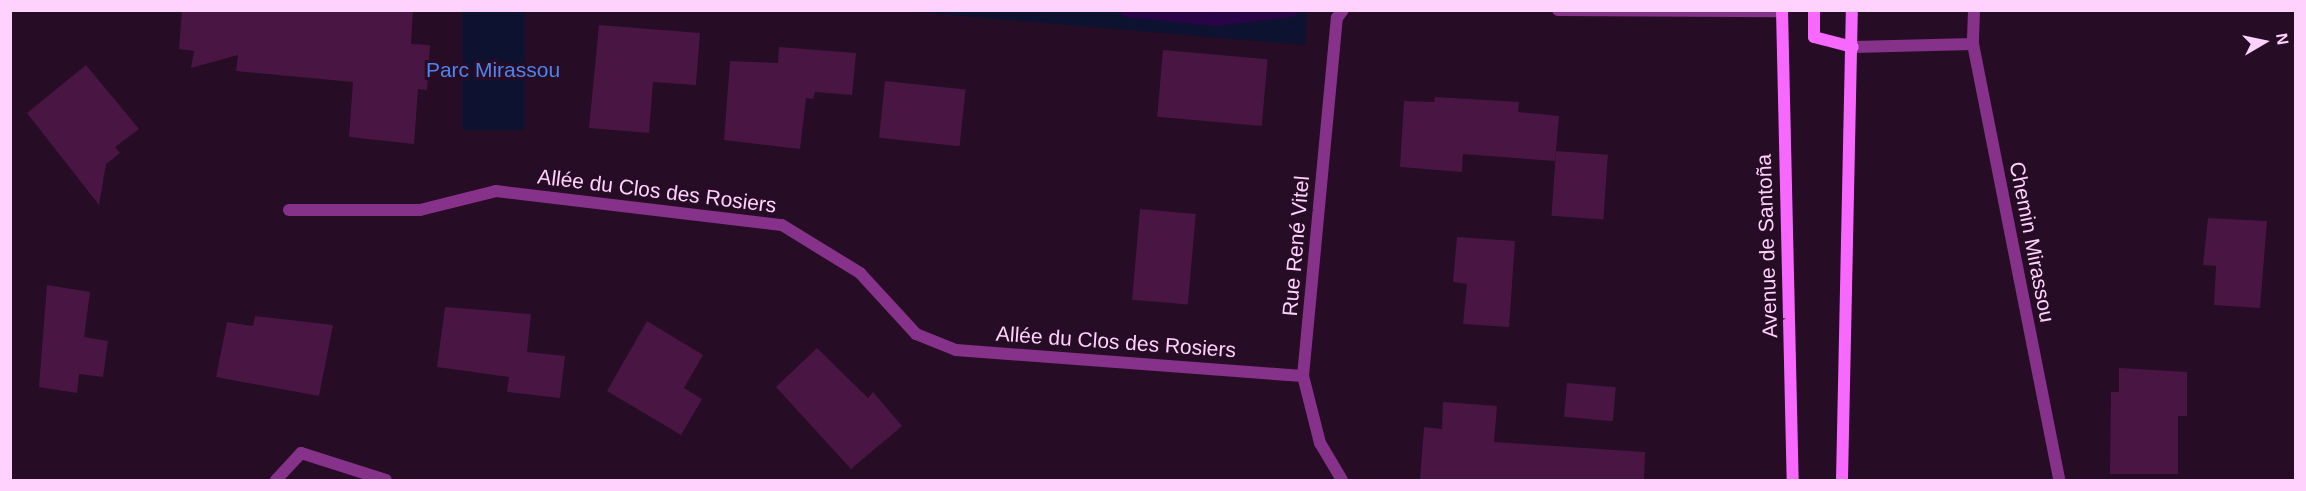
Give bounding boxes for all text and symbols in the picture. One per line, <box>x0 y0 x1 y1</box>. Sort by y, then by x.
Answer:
north arrow <box>2234 12 2294 72</box>
text: N <box>2273 32 2292 46</box>
park label: Parc Mirassou <box>426 57 560 83</box>
street label: Avenue de Santoña <box>1751 154 1783 338</box>
street label: Chemin Mirassou <box>2004 159 2060 325</box>
street label: Allée du Clos des Rosiers <box>536 164 778 218</box>
street label: Rue René Vitel <box>1277 175 1315 317</box>
street label: Allée du Clos des Rosiers <box>995 321 1237 363</box>

